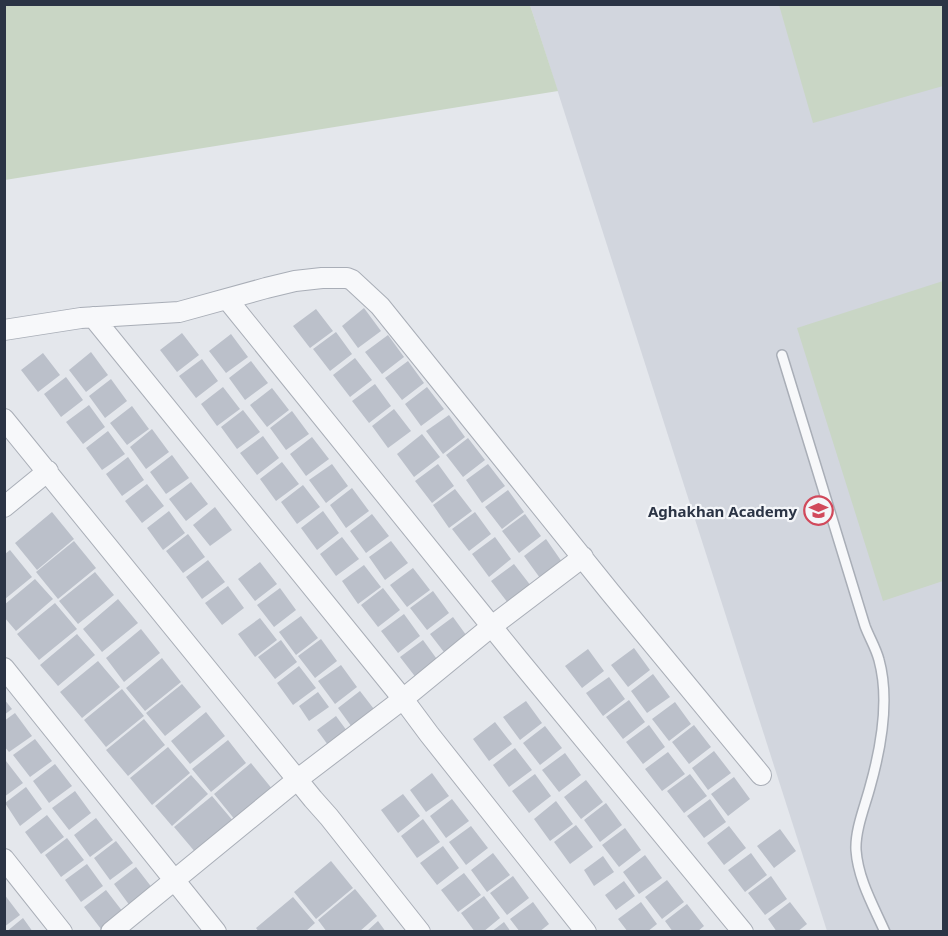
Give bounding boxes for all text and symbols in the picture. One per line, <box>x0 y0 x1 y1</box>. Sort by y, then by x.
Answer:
school or university icon: Aghakhan Academy <box>802 495 834 527</box>
place label: Aghakhan Academy <box>648 501 797 521</box>

